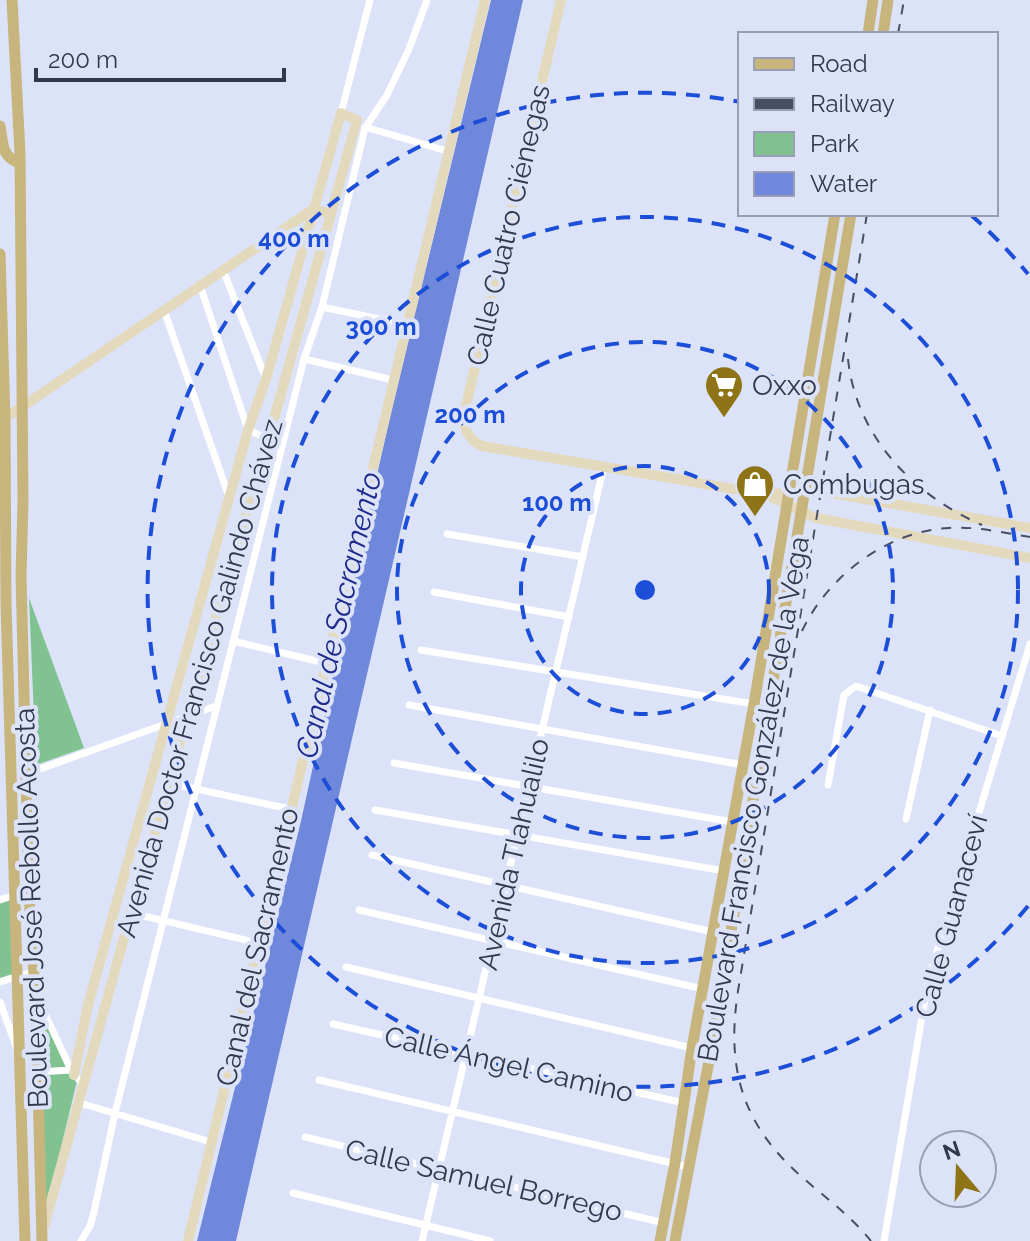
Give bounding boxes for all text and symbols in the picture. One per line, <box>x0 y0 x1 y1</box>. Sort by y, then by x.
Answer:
scale bar <box>36 32 284 82</box>
legend <box>738 32 998 216</box>
text: 200 m <box>48 45 118 74</box>
text: Road <box>810 49 868 78</box>
street label: Calle Cuatro Ciénegas <box>460 81 557 369</box>
text: Railway <box>810 89 895 118</box>
text: Park <box>810 129 859 158</box>
text: Water <box>810 169 878 198</box>
text: 400 m <box>258 224 330 253</box>
text: 300 m <box>346 312 416 341</box>
supermarket icon: Oxxo <box>703 364 745 419</box>
place label: Oxxo <box>752 369 817 402</box>
text: 200 m <box>434 400 506 429</box>
street label: Avenida Doctor Francisco Galindo Chávez <box>110 415 289 941</box>
shop icon: Combugas <box>734 463 776 518</box>
water label: Canal de Sacramento <box>289 468 389 762</box>
place label: Combugas <box>783 468 925 501</box>
text: 100 m <box>522 488 592 517</box>
street label: Boulevard Francisco González de la Vega <box>691 534 816 1065</box>
centre of rings <box>631 576 659 604</box>
street label: Boulevard José Rebollo Acosta <box>8 707 55 1109</box>
street label: Avenida Tlahualilo <box>471 735 556 973</box>
street label: Canal del Sacramento <box>209 805 306 1089</box>
street label: Calle Guanaceví <box>908 810 995 1021</box>
street label: Calle Ángel Camino <box>381 1020 637 1109</box>
north arrow <box>918 1129 998 1209</box>
street label: Calle Samuel Borrego <box>342 1133 626 1228</box>
text: N <box>939 1135 964 1165</box>

